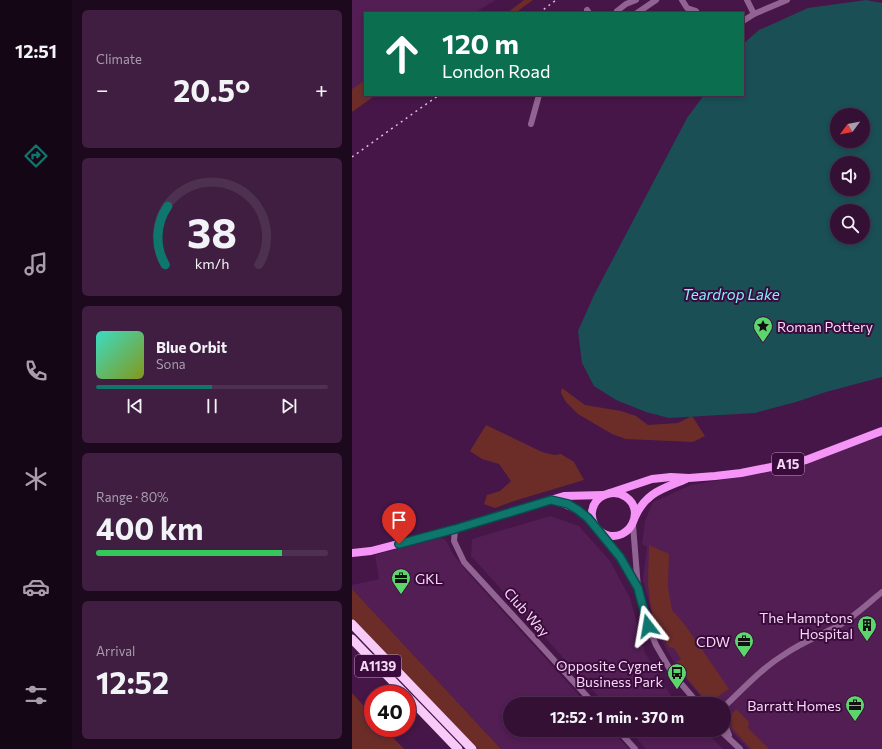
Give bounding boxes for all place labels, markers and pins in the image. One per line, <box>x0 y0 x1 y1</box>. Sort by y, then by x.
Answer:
place icon: Roman Pottery <box>752 315 774 343</box>
place label: Roman Pottery <box>777 318 873 335</box>
pin <box>382 503 416 544</box>
office icon: GKL <box>390 567 412 595</box>
place label: GKL <box>415 570 443 587</box>
place label: The Hamptons Hospital <box>759 609 853 642</box>
building icon: The Hamptons Hospital <box>856 614 878 642</box>
office icon: CDW <box>733 630 755 658</box>
place label: CDW <box>696 633 730 650</box>
place label: Opposite Cygnet Business Park <box>556 657 663 690</box>
bus stop icon: Opposite Cygnet Business Park <box>666 662 688 690</box>
office icon: Barratt Homes <box>844 694 866 722</box>
place label: Barratt Homes <box>747 697 841 714</box>

